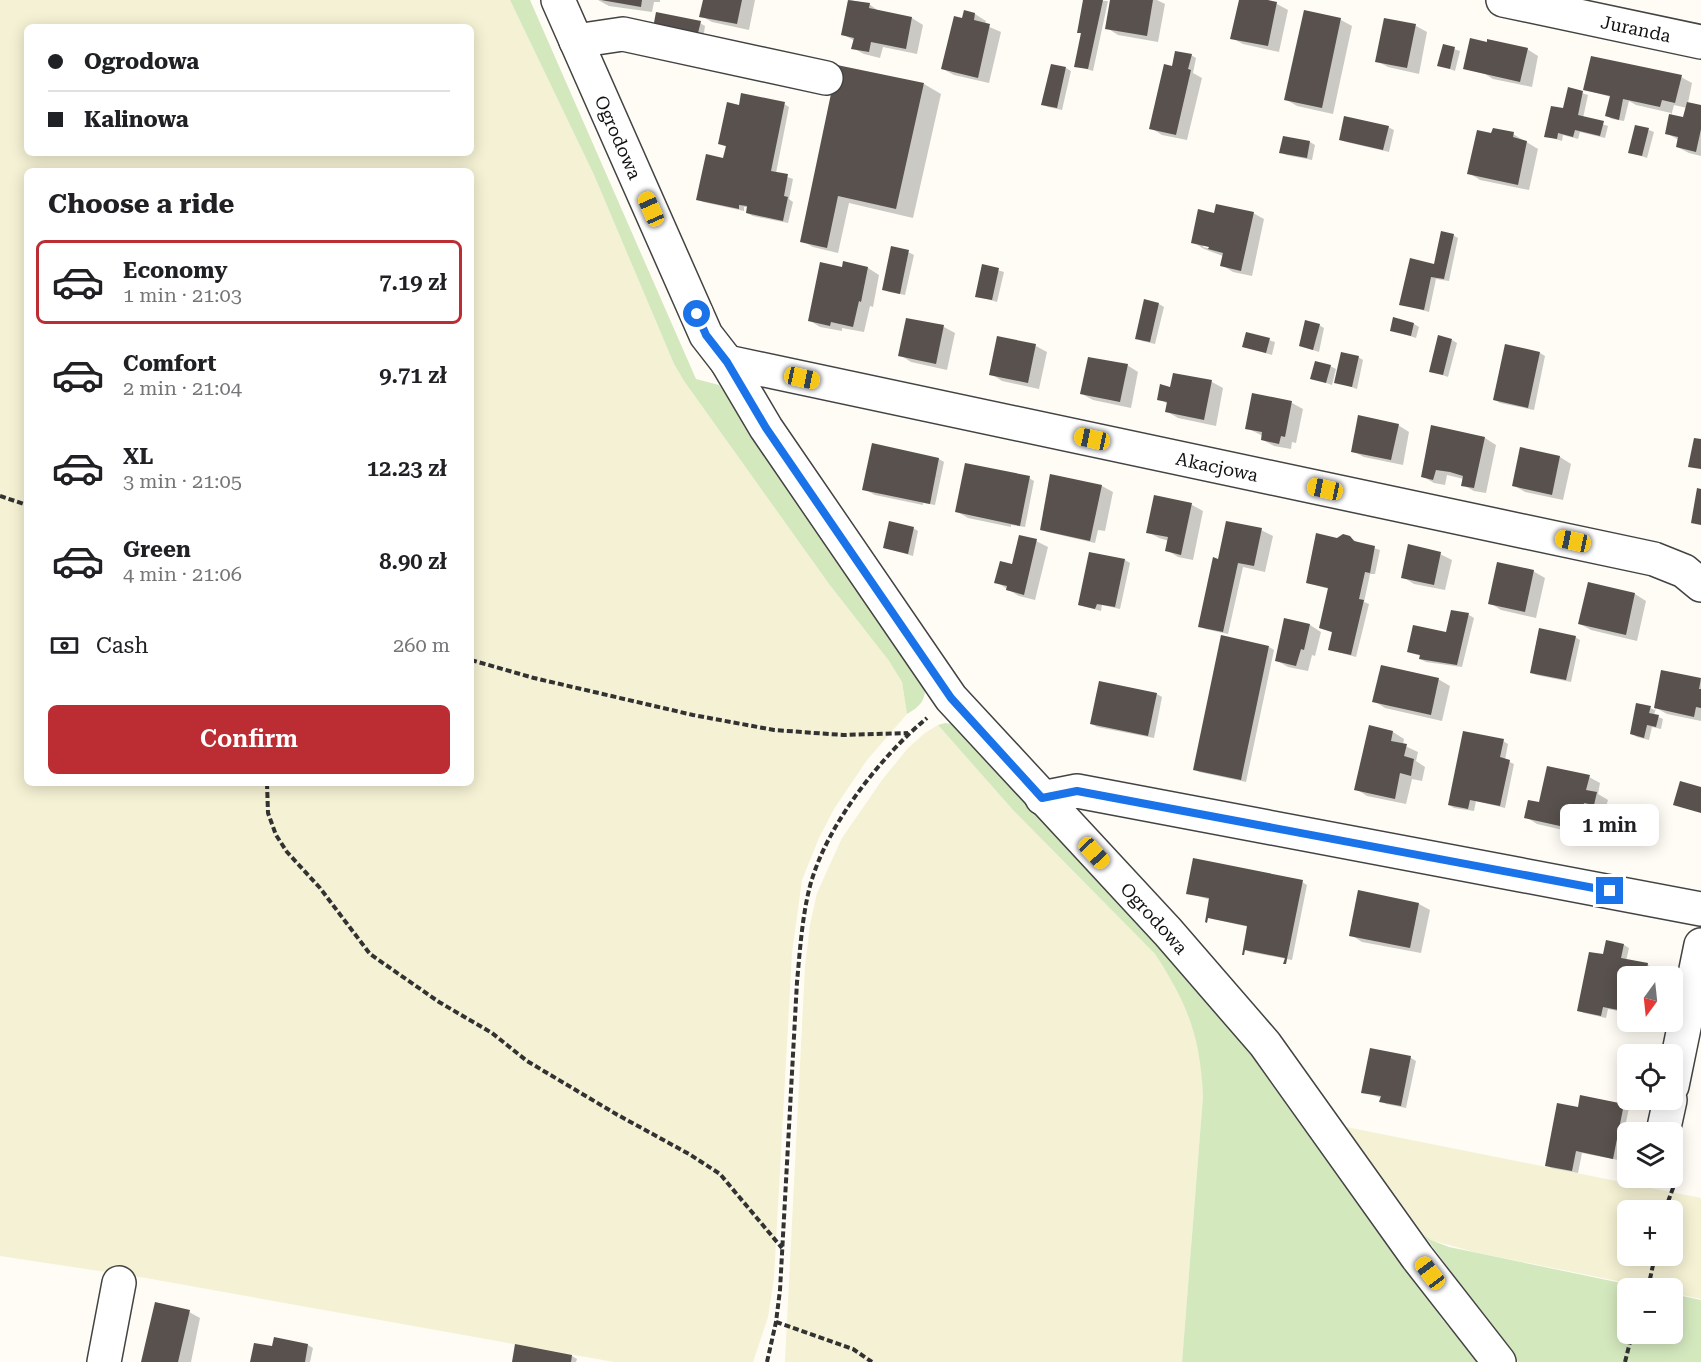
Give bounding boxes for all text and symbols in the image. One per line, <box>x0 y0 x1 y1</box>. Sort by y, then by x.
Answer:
street label: Juranda <box>1599 11 1673 46</box>
text: Ogrodowa <box>84 49 199 74</box>
street label: Ogrodowa <box>591 92 646 183</box>
text: Kalinowa <box>84 107 189 132</box>
text: Choose a ride <box>48 188 234 220</box>
car <box>635 189 667 229</box>
icon: car <box>51 255 105 309</box>
text: Economy <box>123 258 227 283</box>
text: 7.19 zł <box>379 270 447 295</box>
text: 1 min · 21:03 <box>123 283 242 307</box>
route start <box>683 300 710 327</box>
icon: car <box>51 348 105 402</box>
text: Comfort <box>123 351 216 376</box>
text: 9.71 zł <box>379 363 447 388</box>
car <box>783 365 821 391</box>
text: 2 min · 21:04 <box>123 376 242 400</box>
car <box>1073 426 1111 452</box>
icon: car <box>51 441 105 495</box>
text: XL <box>123 444 153 469</box>
street label: Akacjowa <box>1174 447 1260 485</box>
text: 12.23 zł <box>367 456 447 481</box>
text: 3 min · 21:05 <box>123 469 242 493</box>
car <box>1306 476 1344 502</box>
car <box>1554 528 1592 554</box>
icon: car <box>51 534 105 588</box>
text: Green <box>123 537 191 562</box>
text: 8.90 zł <box>379 549 447 574</box>
text: 4 min · 21:06 <box>123 562 242 586</box>
icon: cash <box>48 629 81 662</box>
text: Cash <box>96 633 148 658</box>
text: 260 m <box>393 633 450 657</box>
button: Confirm <box>48 705 450 774</box>
callout: 1 min <box>1560 804 1660 846</box>
text: 1 min <box>1582 813 1637 837</box>
car <box>1075 834 1113 872</box>
route end <box>1596 877 1623 904</box>
street label: Ogrodowa <box>1117 878 1193 958</box>
north arrow <box>1617 966 1683 1032</box>
map controls <box>1617 966 1683 1344</box>
button: locate <box>1617 1044 1683 1110</box>
button: layers <box>1617 1122 1683 1188</box>
button: + <box>1617 1200 1683 1266</box>
car <box>1412 1253 1448 1293</box>
button: − <box>1617 1278 1683 1344</box>

